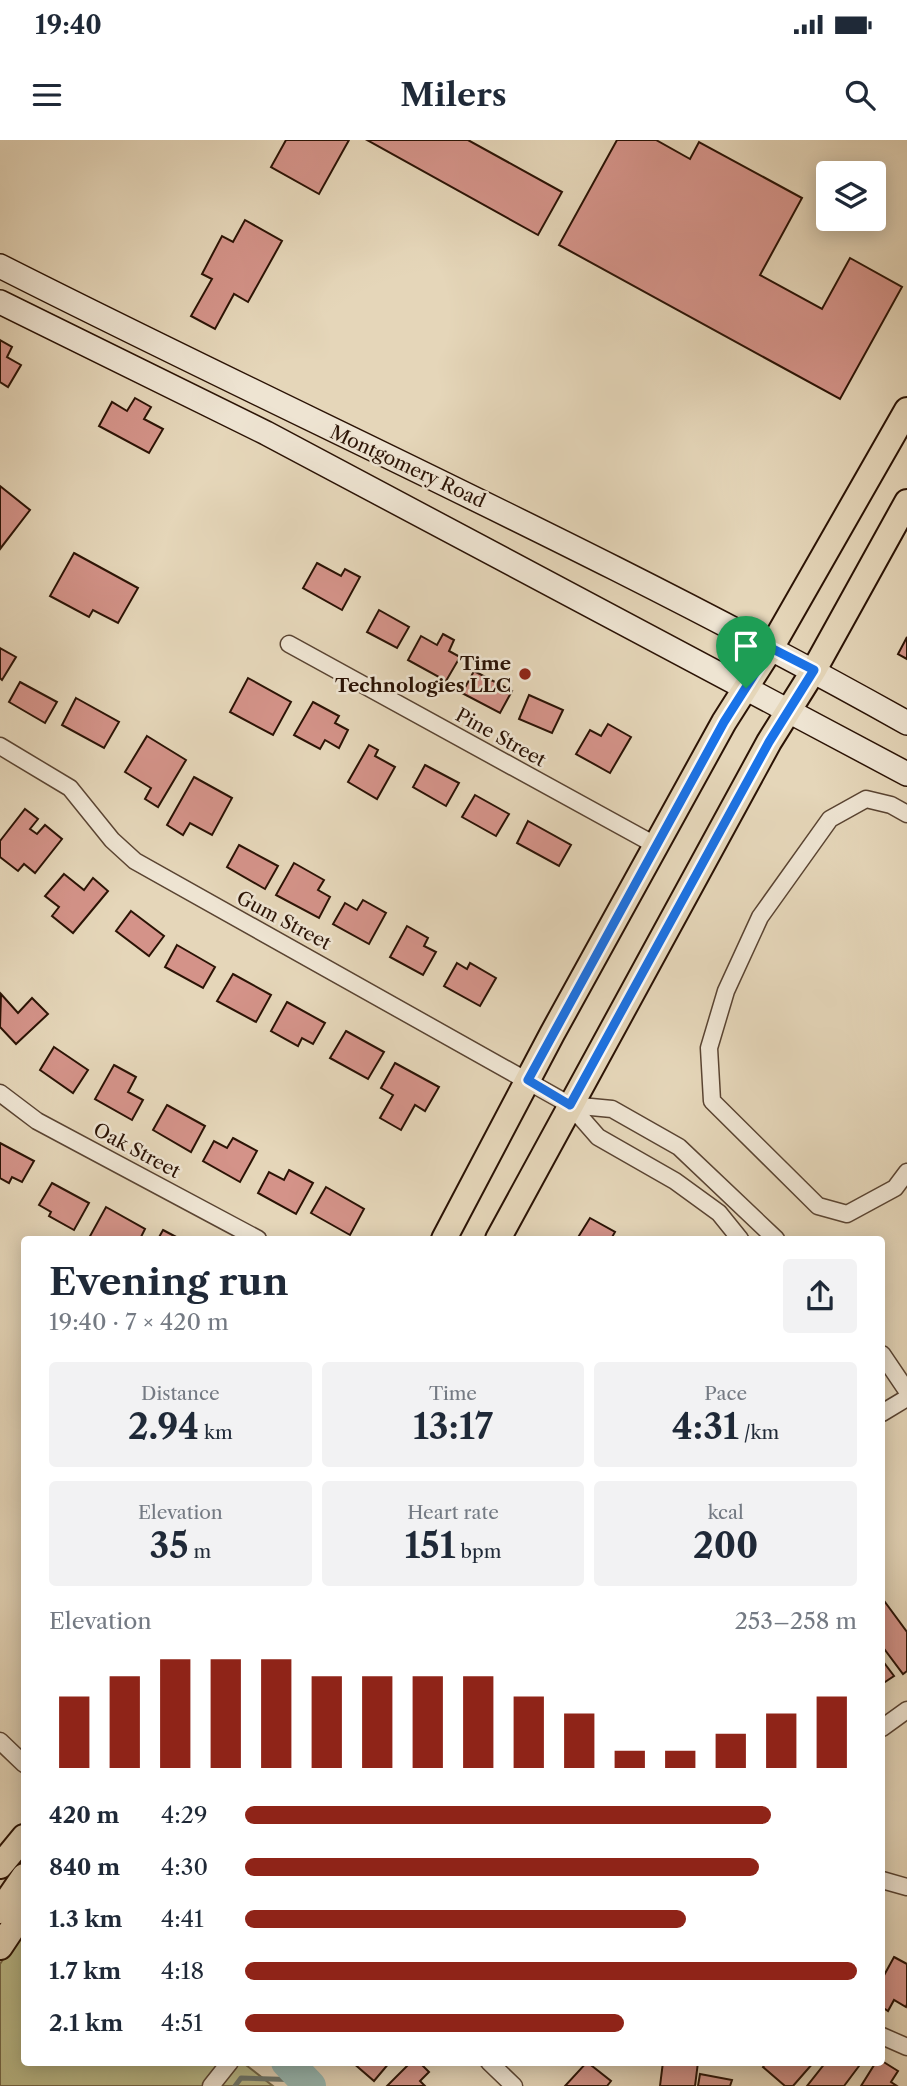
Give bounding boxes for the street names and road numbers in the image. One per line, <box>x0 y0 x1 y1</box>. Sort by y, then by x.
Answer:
street label: Montgomery Road <box>326 420 490 513</box>
street label: Pine Street <box>452 703 550 772</box>
street label: Gum Street <box>233 886 335 955</box>
street label: Oak Street <box>89 1118 184 1183</box>

